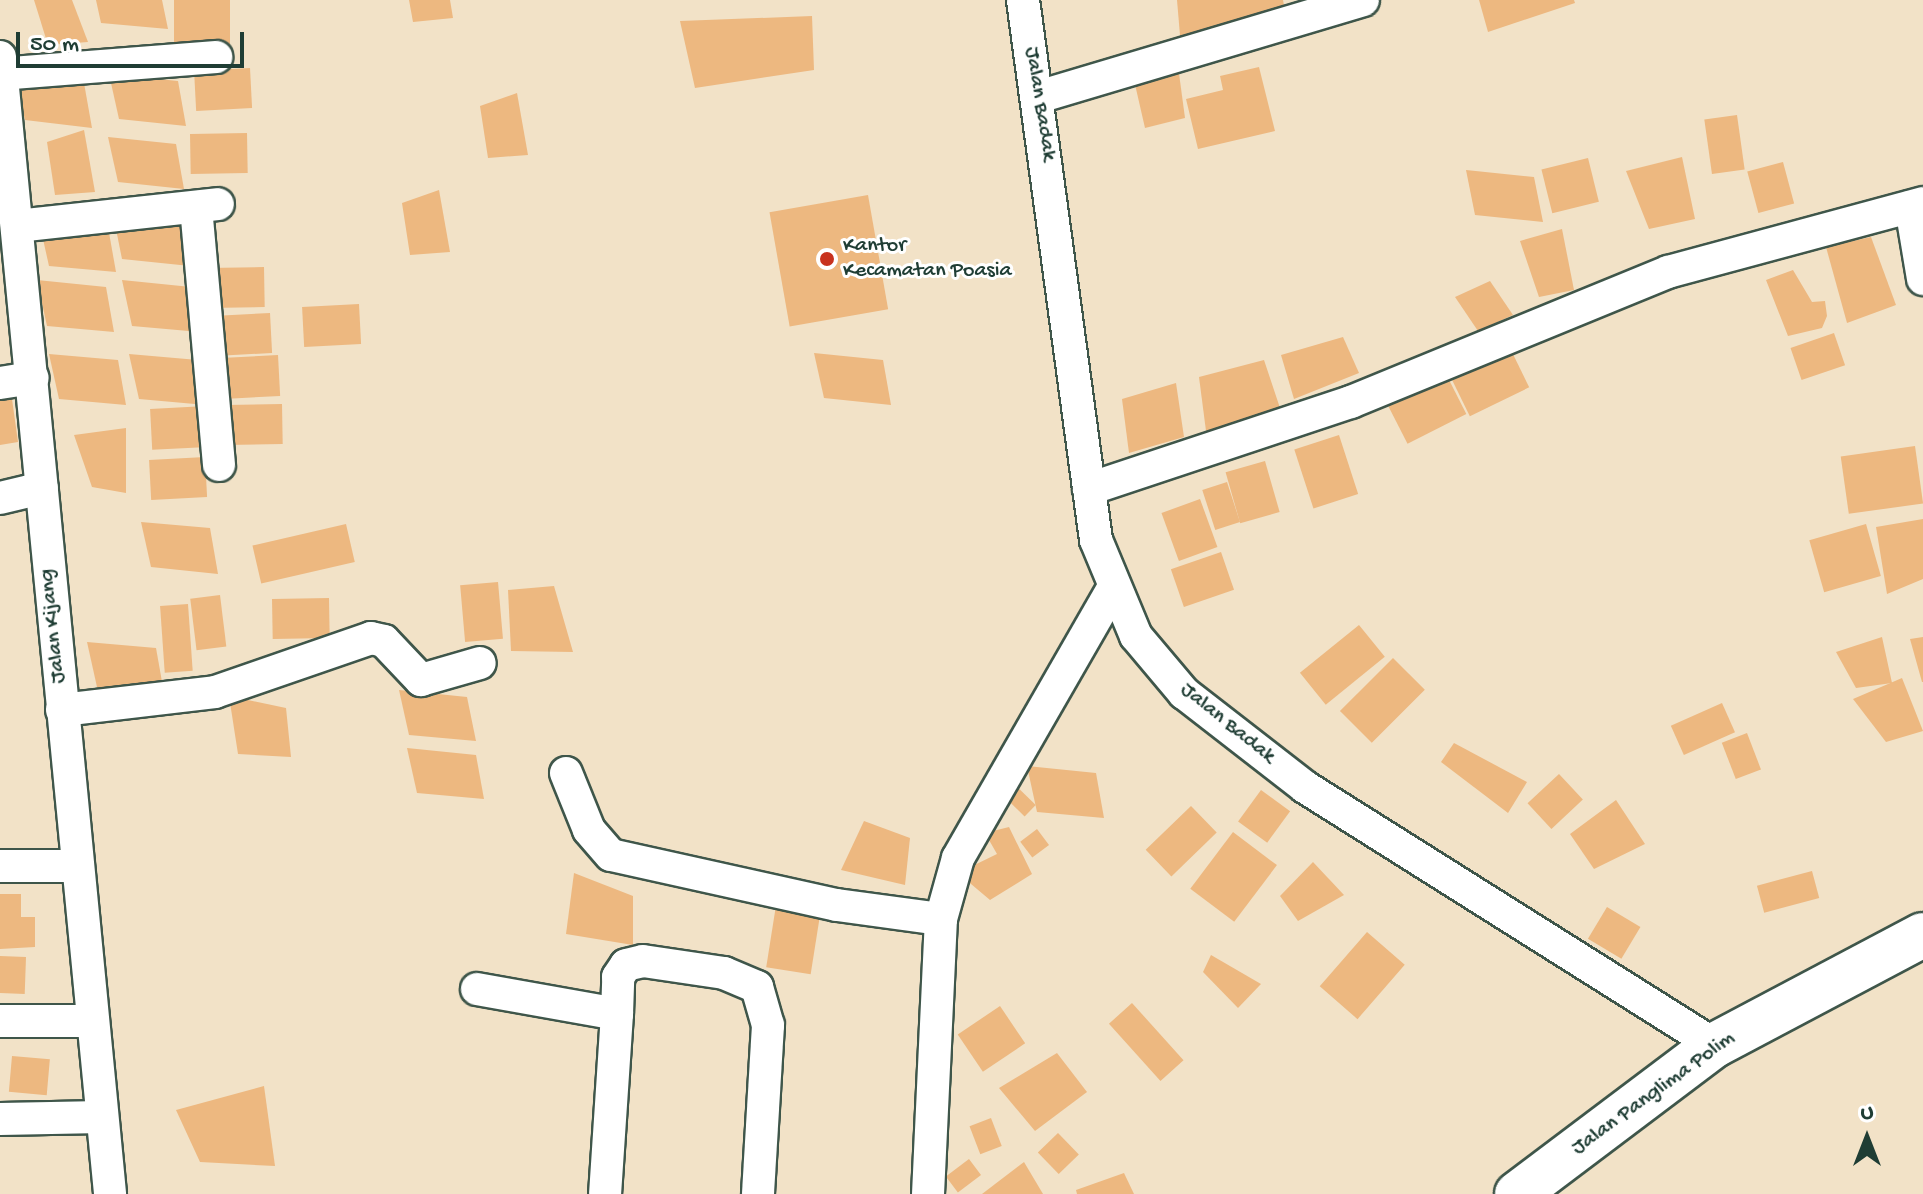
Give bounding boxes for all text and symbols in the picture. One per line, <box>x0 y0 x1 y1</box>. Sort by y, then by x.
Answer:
scale bar <box>20 16 248 66</box>
text: 50 m <box>30 31 79 60</box>
street label: Jalan Badak <box>1017 45 1061 163</box>
place label: Kantor Kecamatan Poasia <box>843 233 1012 284</box>
marker: Kantor Kecamatan Poasia <box>818 250 836 268</box>
street label: Jalan Kijang <box>35 567 73 685</box>
street label: Jalan Badak <box>1174 678 1280 770</box>
street label: Jalan Panglima Polim <box>1567 1026 1741 1162</box>
north arrow <box>1827 1098 1907 1178</box>
text: U <box>1861 1101 1873 1127</box>

